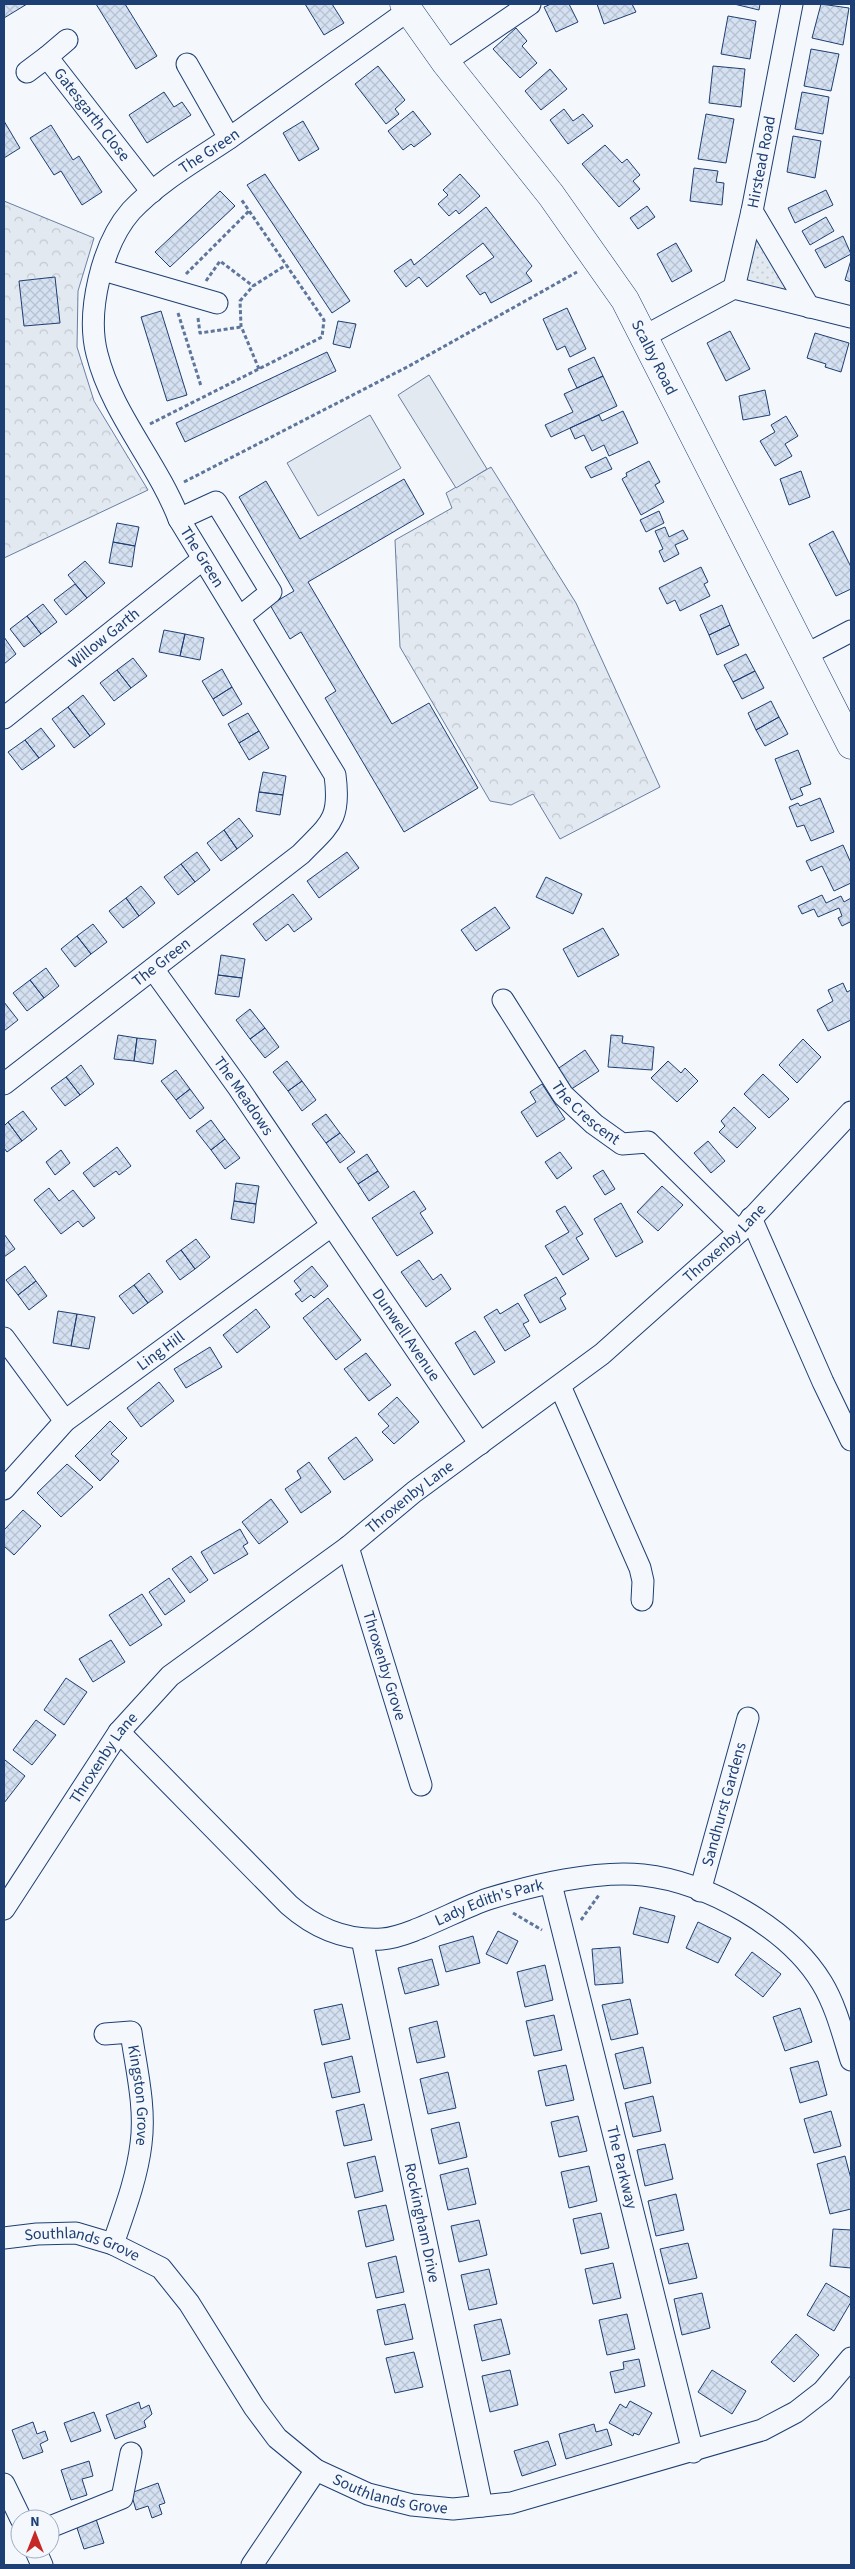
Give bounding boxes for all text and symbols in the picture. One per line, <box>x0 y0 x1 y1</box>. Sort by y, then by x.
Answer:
street label: Gatesgarth Close <box>48 63 135 166</box>
street label: Hirstead Road <box>742 114 781 210</box>
street label: The Green <box>175 123 244 179</box>
street label: Scalby Road <box>626 316 682 399</box>
street label: The Green <box>175 522 229 592</box>
street label: Willow Garth <box>64 603 144 673</box>
street label: The Green <box>128 933 195 992</box>
street label: The Meadows <box>208 1052 279 1140</box>
street label: The Crescent <box>546 1077 625 1150</box>
street label: Throxenby Lane <box>678 1199 771 1288</box>
street label: Dunwell Avenue <box>367 1284 445 1386</box>
street label: Ling Hill <box>132 1326 189 1376</box>
street label: Throxenby Lane <box>361 1455 458 1539</box>
street label: Throxenby Grove <box>357 1608 412 1723</box>
street label: Throxenby Lane <box>64 1707 143 1808</box>
street label: Sandhurst Gardens <box>696 1739 752 1869</box>
street label: Lady Edith's Park <box>431 1874 546 1931</box>
street label: Kingston Grove <box>122 2043 153 2147</box>
street label: The Parkway <box>601 2123 643 2212</box>
street label: Rockingham Drive <box>399 2161 445 2285</box>
street label: Southlands Grove <box>23 2222 144 2267</box>
street label: Southlands Grove <box>329 2468 449 2519</box>
north arrow <box>10 2509 60 2559</box>
text: N <box>30 2512 40 2532</box>

